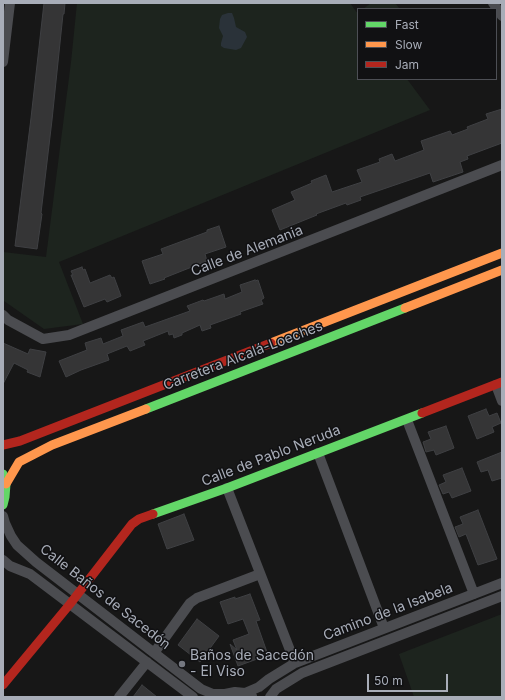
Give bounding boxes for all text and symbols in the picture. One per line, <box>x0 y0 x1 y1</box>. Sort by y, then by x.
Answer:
legend <box>357 8 497 80</box>
text: Fast <box>395 17 419 32</box>
text: Slow <box>395 37 422 52</box>
text: Jam <box>395 57 419 72</box>
street label: Calle de Alemania <box>189 222 305 280</box>
street label: Carretera Alcalá-Loeches <box>161 318 325 394</box>
street label: Calle de Pablo Neruda <box>199 422 343 490</box>
street label: Calle Baños de Sacedón <box>36 541 174 653</box>
street label: Camino de la Isabela <box>321 580 455 644</box>
place label: Baños de Sacedón - El Viso <box>190 648 314 680</box>
marker: Baños de Sacedón - El Viso <box>177 659 187 669</box>
scale bar <box>369 666 450 692</box>
text: 50 m <box>374 673 403 688</box>

